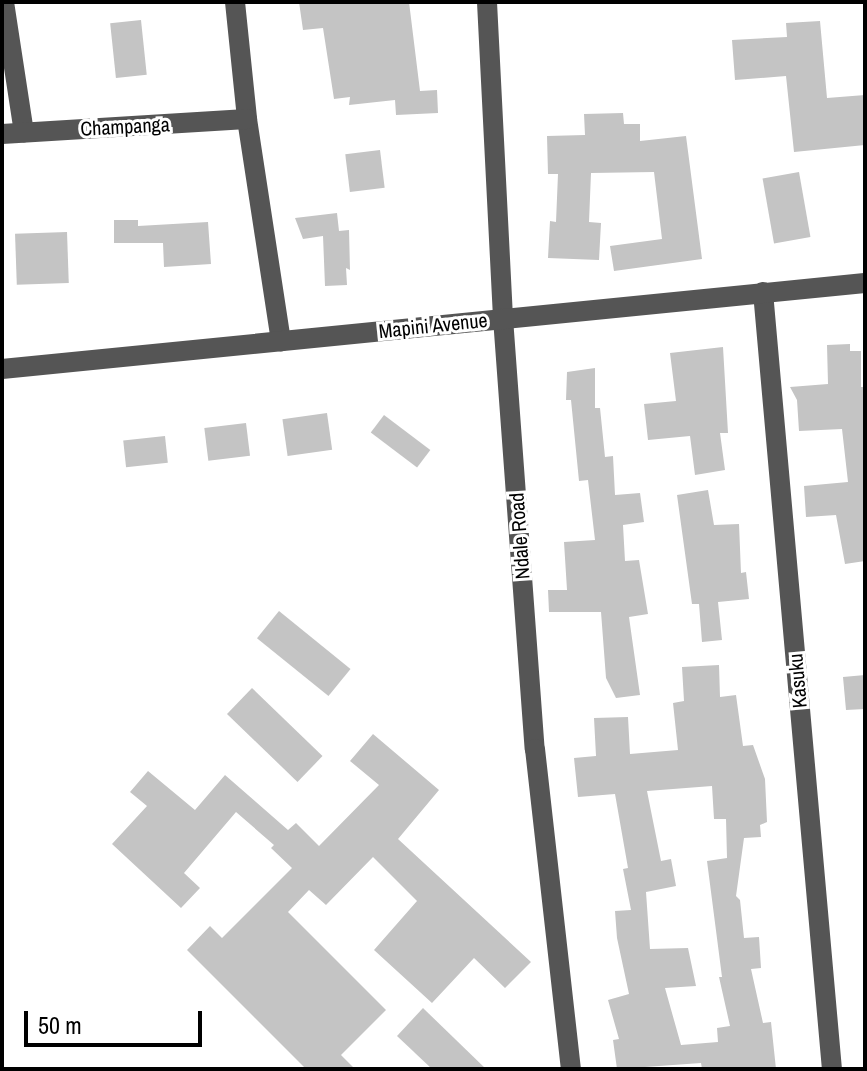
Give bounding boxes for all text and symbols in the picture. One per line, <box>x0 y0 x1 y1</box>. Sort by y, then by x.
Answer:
street label: Champanga <box>80 112 170 140</box>
street label: Mapini Avenue <box>377 307 489 343</box>
street label: Ndale Road <box>504 492 534 580</box>
street label: Kasuku <box>783 653 811 709</box>
scale bar <box>28 995 206 1045</box>
text: 50 m <box>38 1009 82 1041</box>

